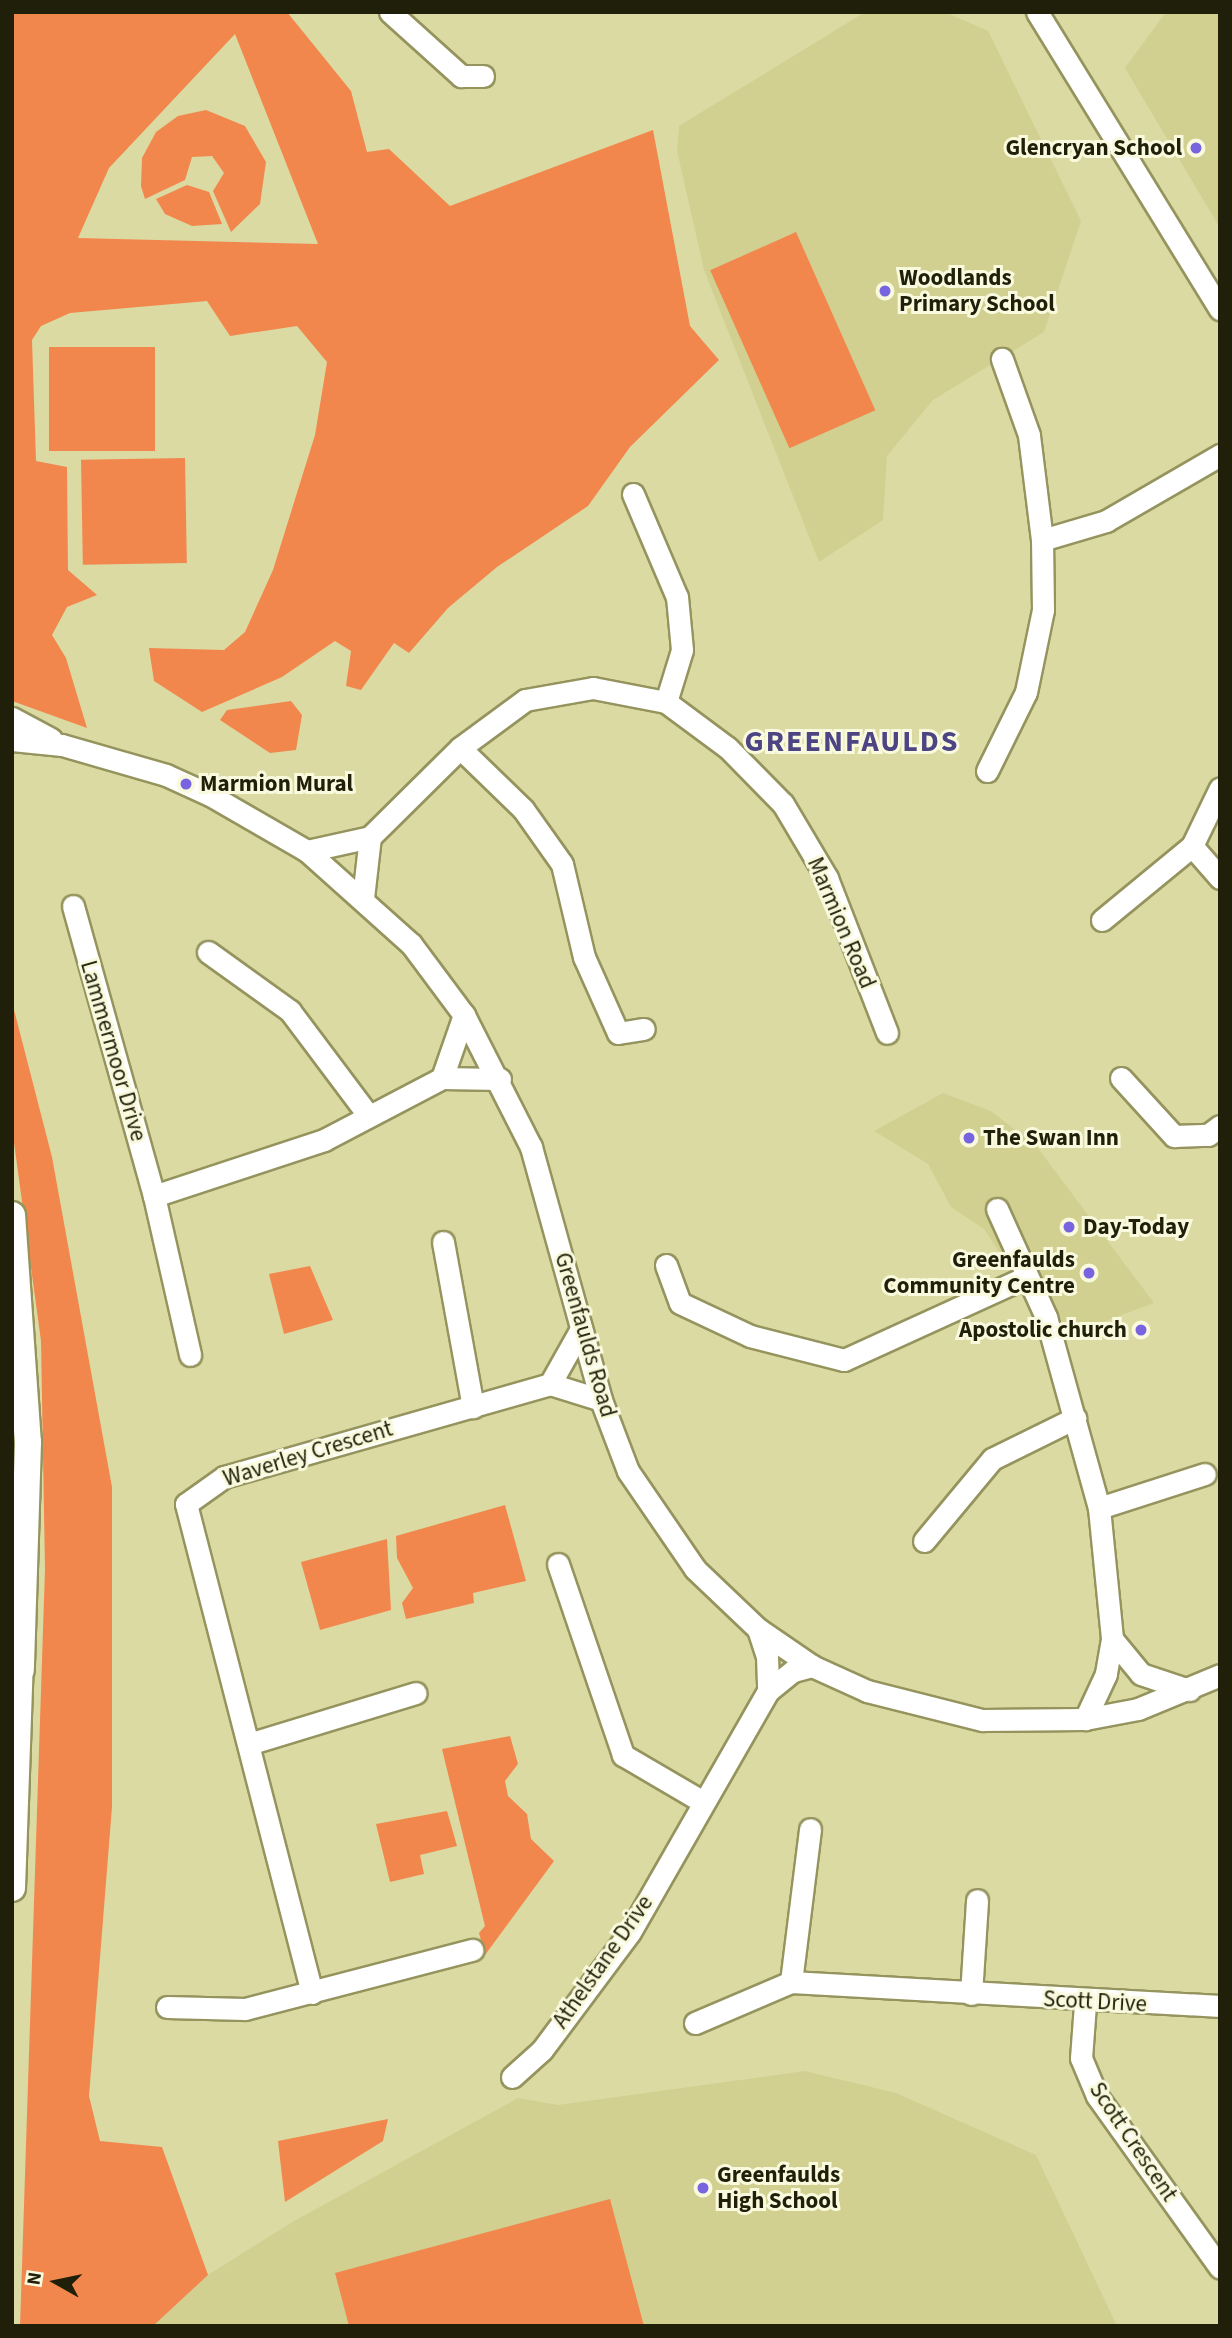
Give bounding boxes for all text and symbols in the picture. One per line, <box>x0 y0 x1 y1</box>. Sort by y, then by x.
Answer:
place label: Glencryan School <box>1005 134 1182 162</box>
marker: Glencryan School <box>1188 140 1204 156</box>
place label: Woodlands Primary School <box>899 264 1055 318</box>
marker: Woodlands Primary School <box>877 283 893 299</box>
district label: GREENFAULDS <box>746 724 958 760</box>
place label: Marmion Mural <box>200 770 353 798</box>
marker: Marmion Mural <box>178 776 194 792</box>
street label: Marmion Road <box>801 853 881 993</box>
street label: Lammermoor Drive <box>74 957 152 1145</box>
place label: The Swan Inn <box>983 1124 1119 1152</box>
marker: The Swan Inn <box>961 1130 977 1146</box>
place label: Day-Today <box>1083 1213 1189 1241</box>
marker: Day-Today <box>1061 1219 1077 1235</box>
place label: Greenfaulds Community Centre <box>883 1246 1075 1300</box>
street label: Greenfaulds Road <box>548 1250 622 1420</box>
marker: Greenfaulds Community Centre <box>1081 1265 1097 1281</box>
place label: Apostolic church <box>959 1316 1127 1344</box>
marker: Apostolic church <box>1133 1322 1149 1338</box>
street label: Waverley Crescent <box>220 1415 396 1493</box>
street label: Athelstane Drive <box>547 1890 659 2034</box>
street label: Scott Drive <box>1042 1986 1148 2018</box>
street label: Scott Crescent <box>1083 2077 1183 2207</box>
place label: Greenfaulds High School <box>717 2161 840 2215</box>
marker: Greenfaulds High School <box>695 2180 711 2196</box>
north arrow <box>21 2247 91 2317</box>
text: N <box>20 2270 49 2287</box>

